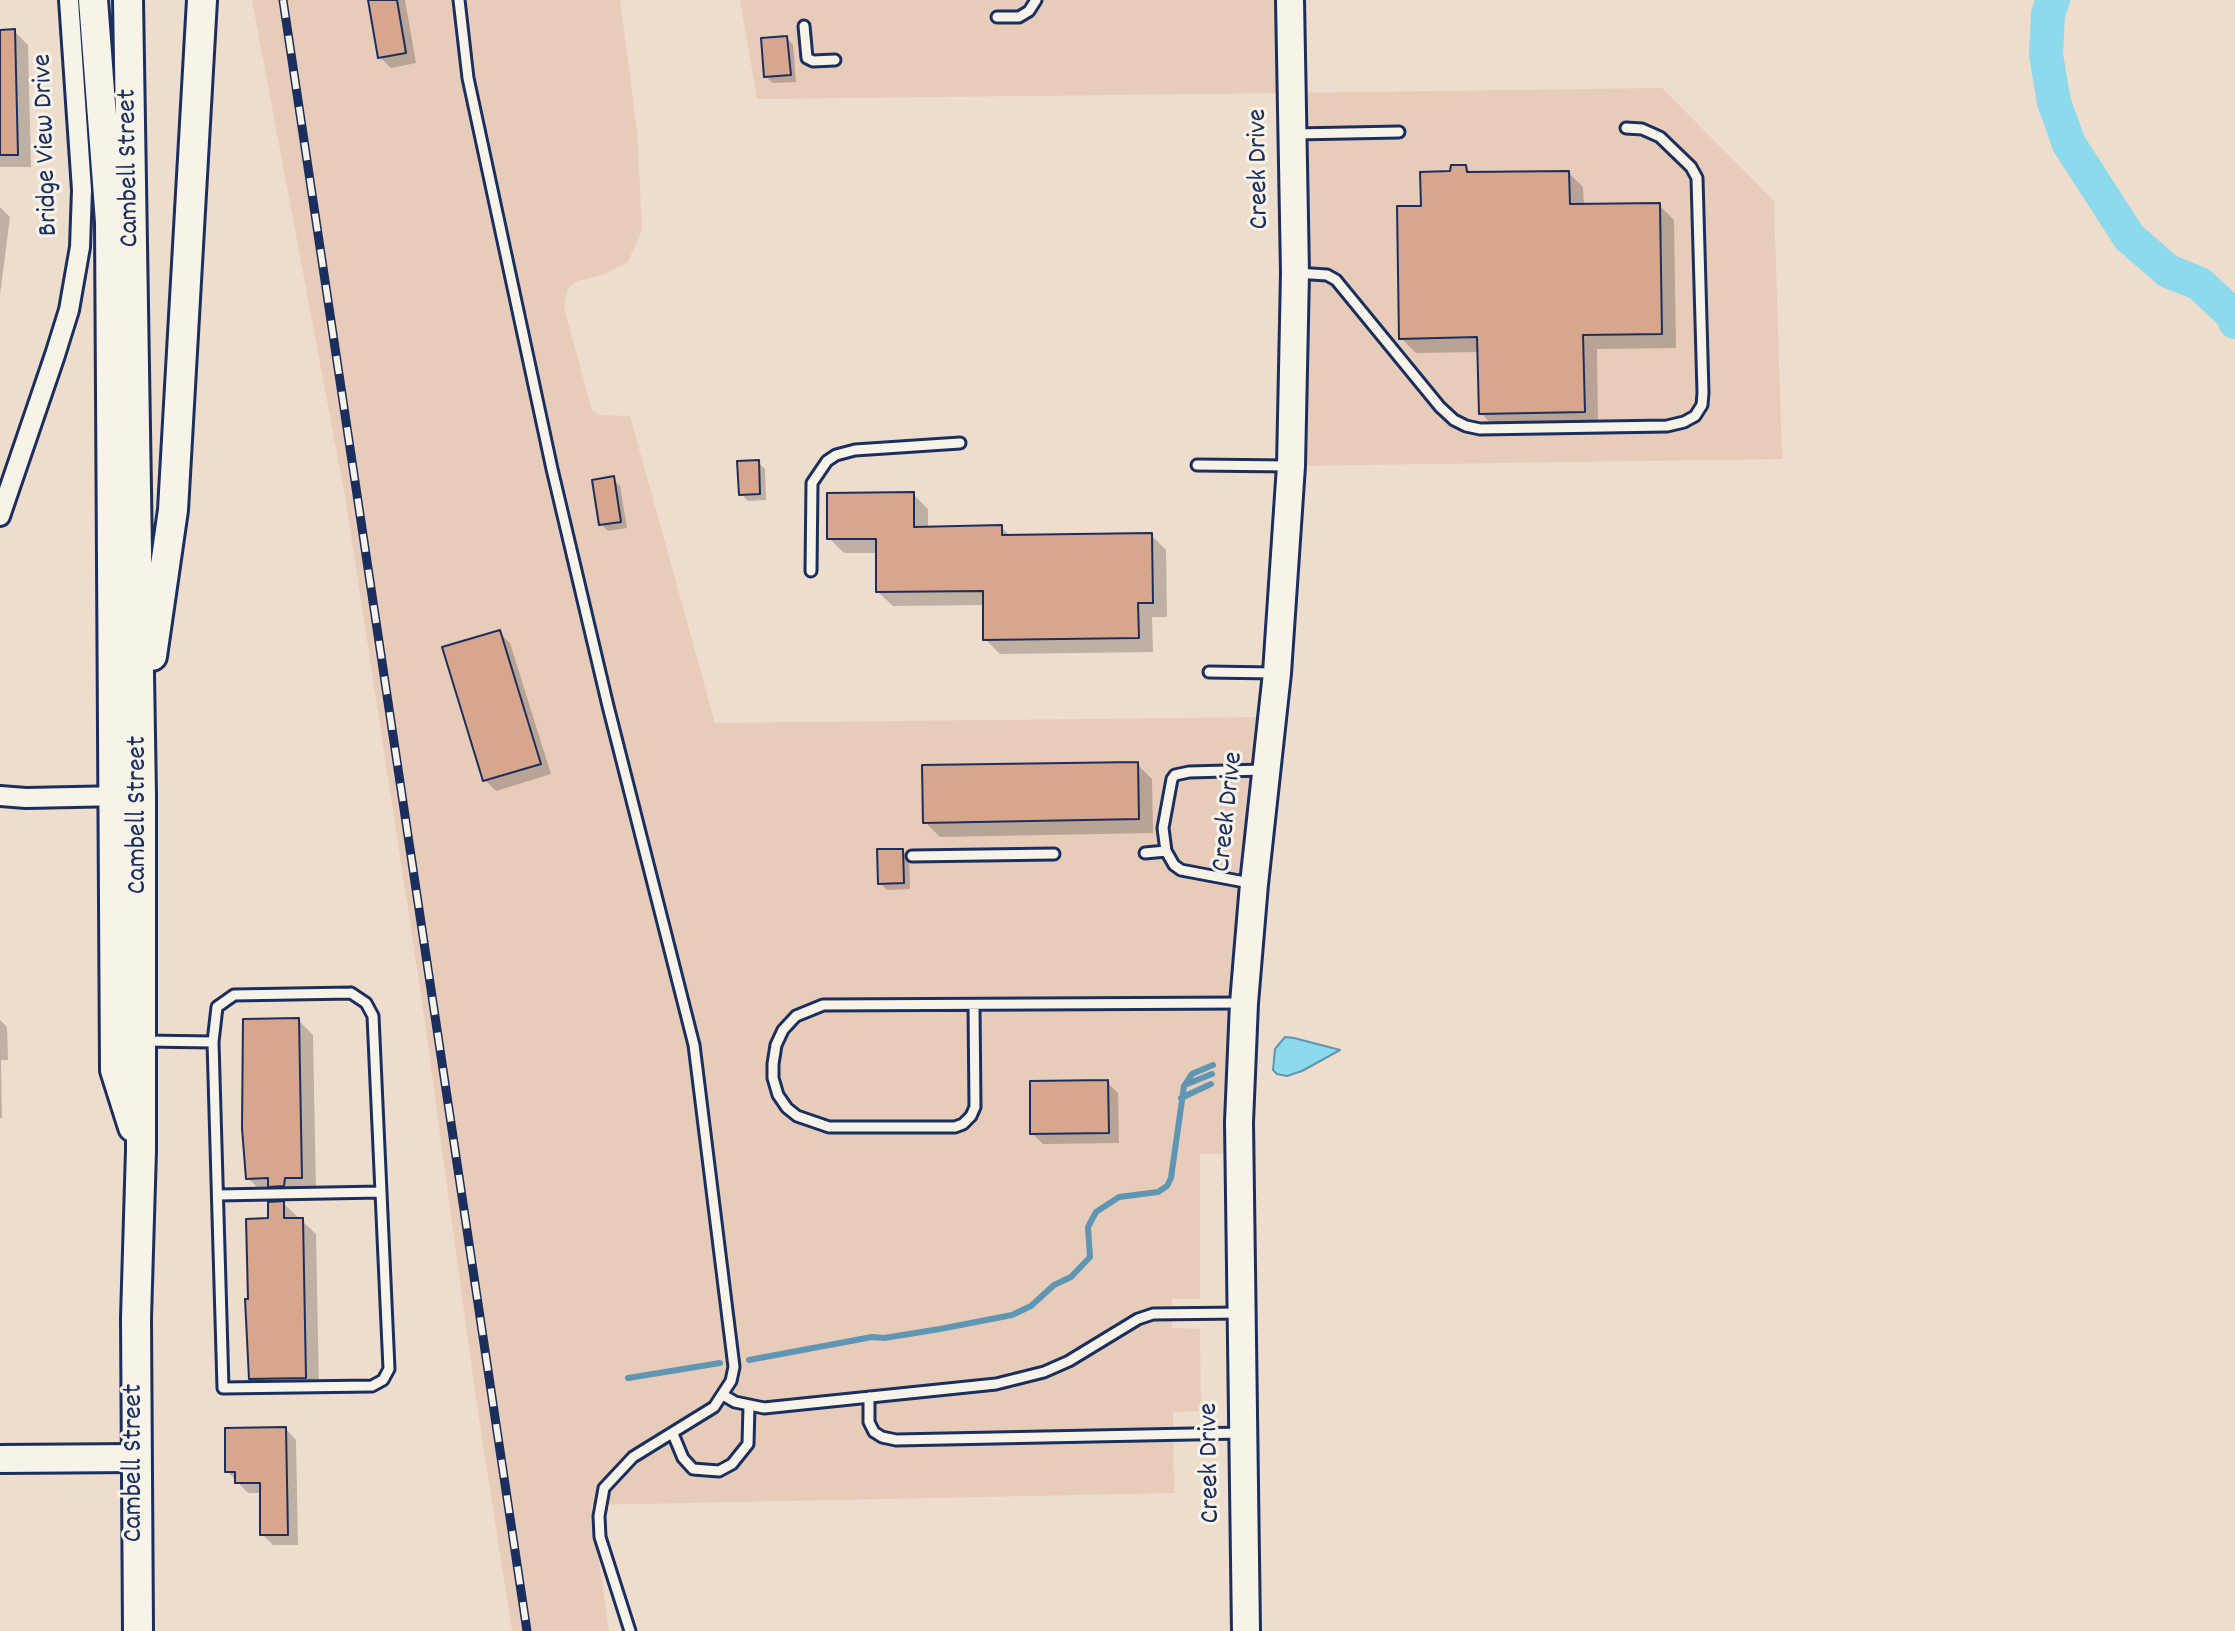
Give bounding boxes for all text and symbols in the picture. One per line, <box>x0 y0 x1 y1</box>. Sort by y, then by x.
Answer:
street label: Bridge View Drive <box>28 53 68 237</box>
street label: Cambell Street <box>113 89 149 247</box>
street label: Creek Drive <box>1243 108 1279 230</box>
street label: Cambell Street <box>123 736 157 894</box>
street label: Creek Drive <box>1207 750 1253 874</box>
street label: Cambell Street <box>119 1384 153 1542</box>
street label: Creek Drive <box>1194 1402 1230 1524</box>

